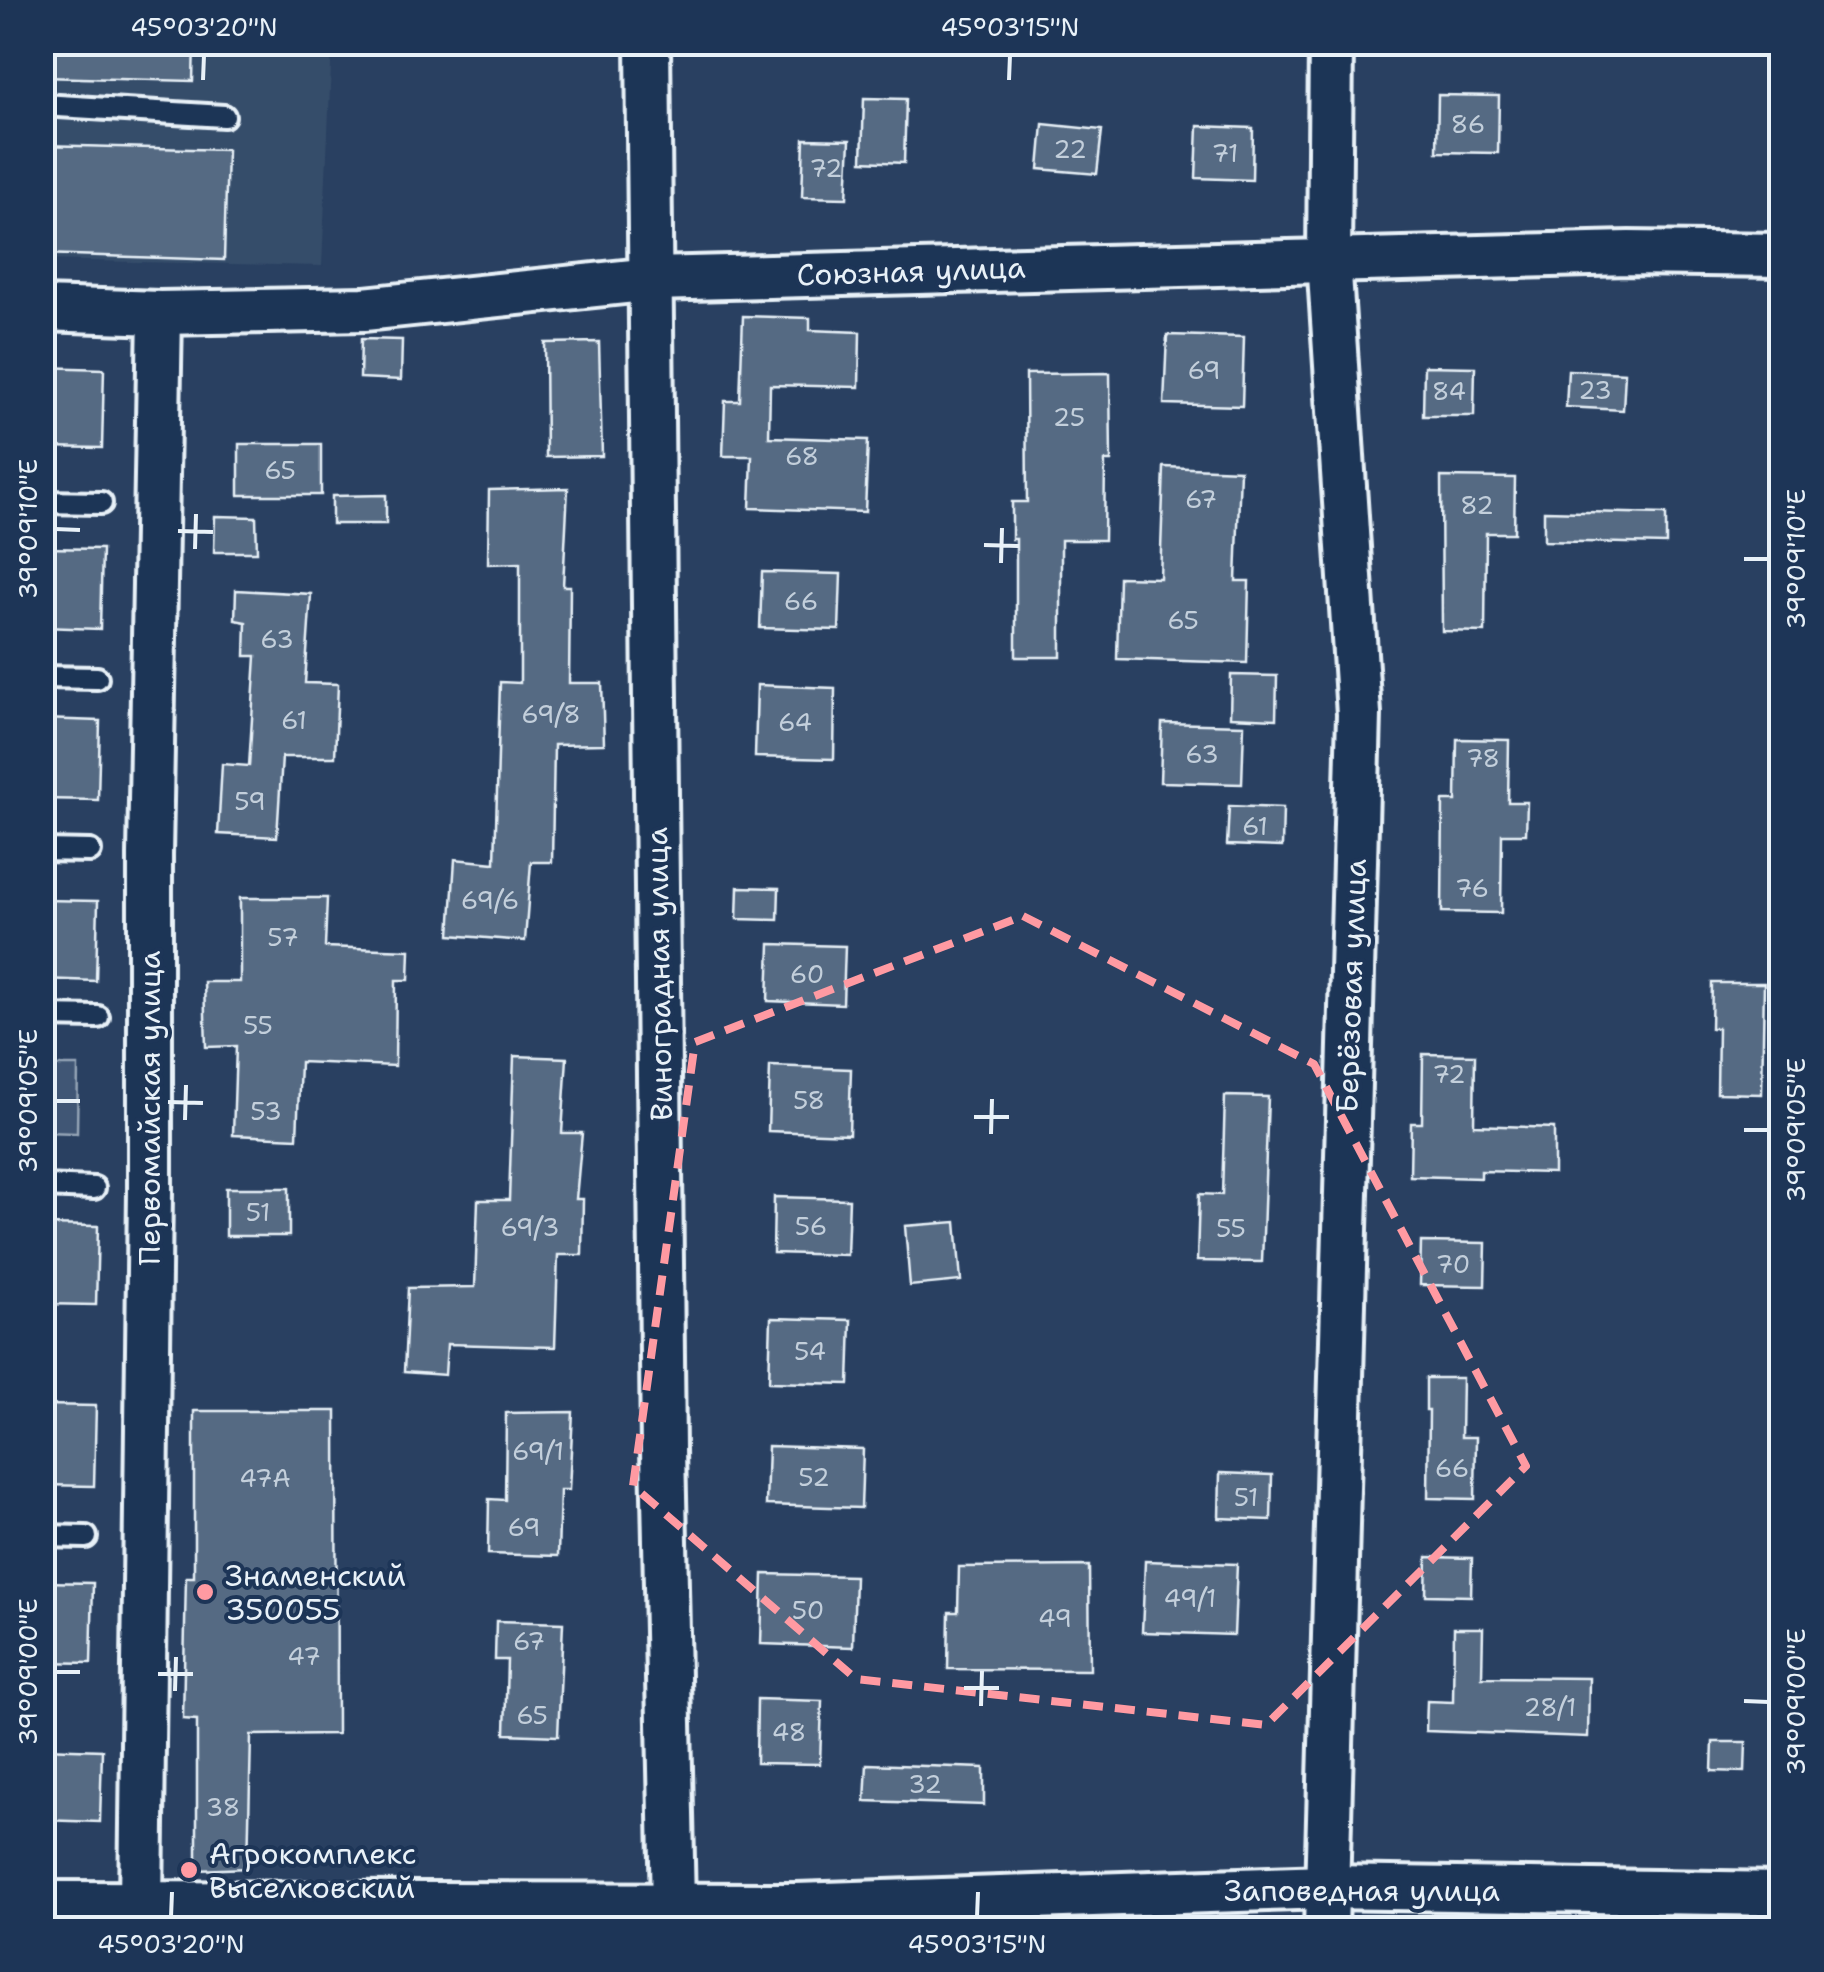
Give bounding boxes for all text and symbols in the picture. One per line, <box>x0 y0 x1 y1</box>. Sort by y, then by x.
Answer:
text: 45°03'20"N <box>130 10 278 44</box>
text: 45°03'15"N <box>941 10 1079 44</box>
house number: 86 <box>1451 107 1485 141</box>
house number: 22 <box>1053 132 1087 166</box>
house number: 71 <box>1212 136 1238 170</box>
house number: 72 <box>810 151 842 185</box>
street label: Союзная улица <box>796 247 1026 295</box>
house number: 69 <box>1187 353 1221 387</box>
house number: 23 <box>1578 373 1612 407</box>
house number: 84 <box>1432 374 1466 408</box>
house number: 25 <box>1053 400 1085 434</box>
house number: 68 <box>785 439 819 473</box>
house number: 65 <box>264 453 296 487</box>
text: 39°09'10"E <box>11 459 45 599</box>
house number: 67 <box>1185 482 1217 516</box>
house number: 82 <box>1460 488 1494 522</box>
text: 39°09'10"E <box>1779 489 1813 629</box>
house number: 66 <box>784 584 818 618</box>
house number: 65 <box>1167 603 1199 637</box>
house number: 63 <box>260 622 294 656</box>
house number: 69/8 <box>521 697 581 731</box>
house number: 61 <box>281 703 307 737</box>
house number: 64 <box>778 705 812 739</box>
house number: 63 <box>1185 737 1219 771</box>
house number: 78 <box>1466 741 1500 775</box>
house number: 59 <box>234 784 266 818</box>
house number: 61 <box>1242 809 1268 843</box>
street label: Виноградная улица <box>636 826 682 1121</box>
street label: Берёзовая улица <box>1326 858 1376 1114</box>
house number: 76 <box>1455 871 1489 905</box>
house number: 69/6 <box>461 883 519 917</box>
house number: 57 <box>267 920 299 954</box>
street label: Первомайская улица <box>129 950 170 1265</box>
house number: 60 <box>790 957 824 991</box>
house number: 55 <box>243 1008 273 1042</box>
text: 39°09'05"E <box>11 1029 45 1173</box>
house number: 72 <box>1433 1057 1465 1091</box>
text: 39°09'05"E <box>1779 1058 1813 1202</box>
house number: 58 <box>793 1083 825 1117</box>
house number: 53 <box>250 1094 282 1128</box>
house number: 51 <box>246 1195 270 1229</box>
house number: 56 <box>795 1209 827 1243</box>
house number: 69/3 <box>500 1210 560 1244</box>
house number: 55 <box>1216 1211 1246 1245</box>
house number: 70 <box>1436 1247 1470 1281</box>
house number: 54 <box>794 1334 826 1368</box>
house number: 69/1 <box>512 1434 564 1468</box>
house number: 66 <box>1435 1451 1469 1485</box>
house number: 52 <box>798 1460 830 1494</box>
house number: 47А <box>239 1461 291 1495</box>
house number: 51 <box>1234 1480 1258 1514</box>
house number: 69 <box>507 1510 541 1544</box>
place label: Знаменский 350055 <box>225 1555 406 1630</box>
marker: Знаменский 350055 <box>194 1581 216 1603</box>
house number: 49/1 <box>1164 1581 1216 1615</box>
house number: 50 <box>792 1593 824 1627</box>
text: 39°09'00"E <box>11 1598 45 1746</box>
house number: 49 <box>1038 1601 1072 1635</box>
house number: 67 <box>513 1624 545 1658</box>
text: 39°09'00"E <box>1779 1628 1813 1776</box>
house number: 47 <box>287 1639 321 1673</box>
house number: 28/1 <box>1524 1690 1576 1724</box>
house number: 65 <box>516 1698 548 1732</box>
house number: 48 <box>772 1715 806 1749</box>
house number: 32 <box>908 1767 942 1801</box>
house number: 38 <box>206 1790 240 1824</box>
place label: Агрокомплекс Выселковский <box>209 1833 417 1908</box>
marker: Агрокомплекс Выселковский <box>178 1859 200 1881</box>
street label: Заповедная улица <box>1224 1870 1500 1911</box>
text: 45°03'20"N <box>97 1927 245 1961</box>
text: 45°03'15"N <box>908 1927 1046 1961</box>

